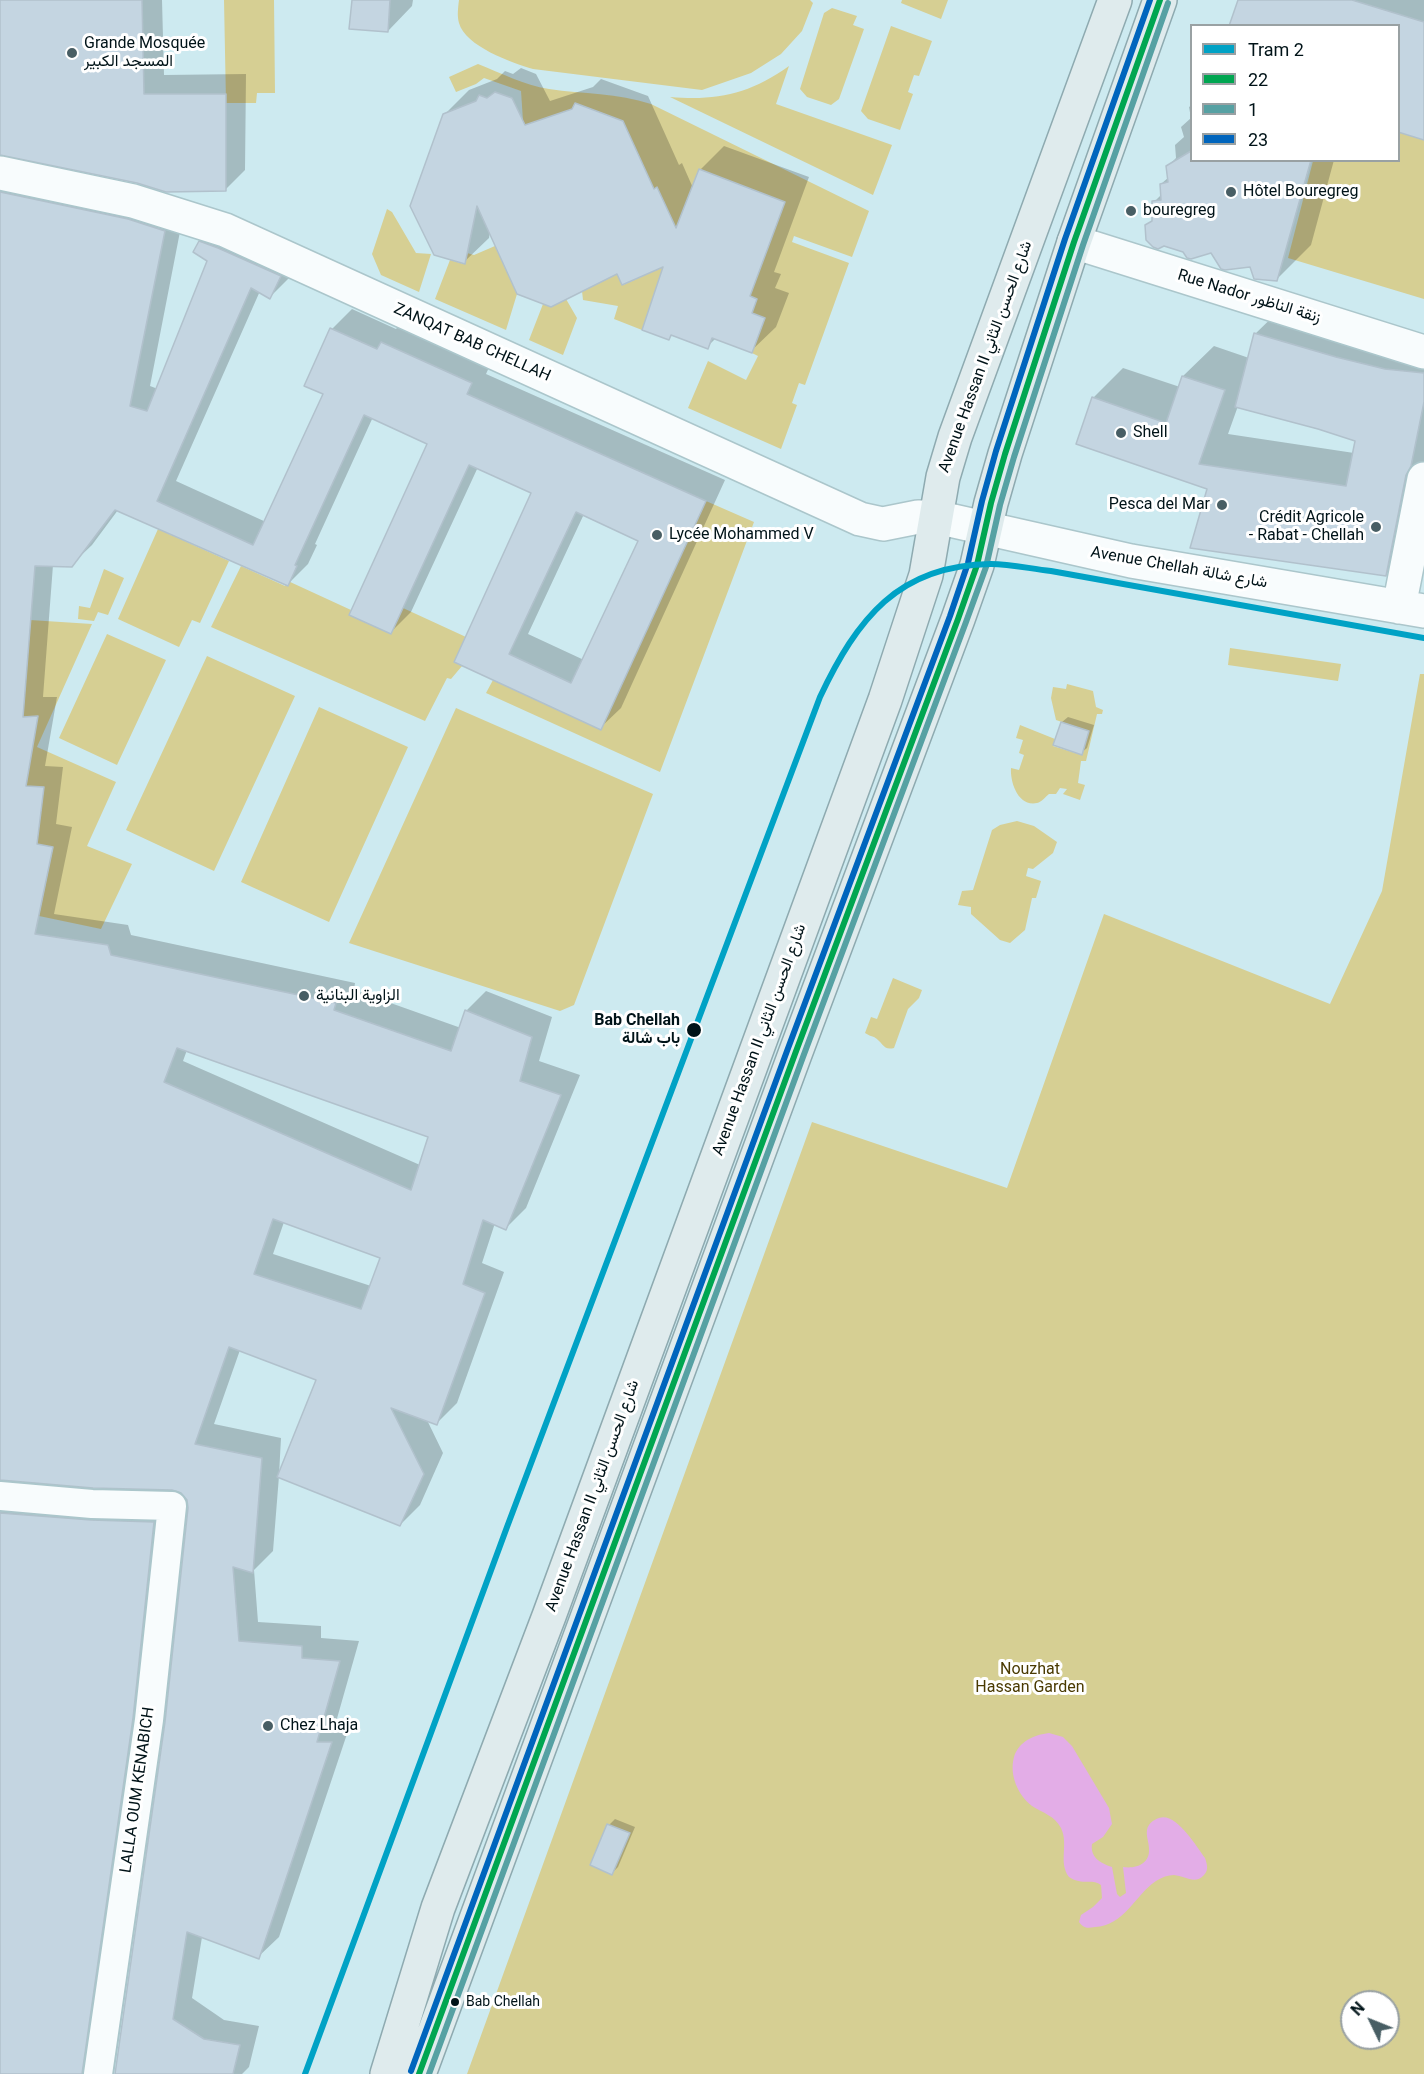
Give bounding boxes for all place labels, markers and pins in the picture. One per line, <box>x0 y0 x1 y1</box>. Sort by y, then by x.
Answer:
place label: Grande Mosquée المسجد الكبير <box>84 34 205 72</box>
marker: Grande Mosquée المسجد الكبير <box>65 46 79 60</box>
place label: Hôtel Bouregreg <box>1243 182 1359 202</box>
marker: Hôtel Bouregreg <box>1224 185 1238 199</box>
place label: bouregreg <box>1143 201 1215 221</box>
marker: bouregreg <box>1124 204 1138 218</box>
place label: Shell <box>1133 423 1168 443</box>
marker: Shell <box>1114 426 1128 440</box>
place label: Pesca del Mar <box>1109 495 1210 515</box>
marker: Pesca del Mar <box>1215 498 1229 512</box>
place label: Crédit Agricole - Rabat - Chellah <box>1249 508 1364 546</box>
marker: Crédit Agricole - Rabat - Chellah <box>1369 520 1383 534</box>
place label: Lycée Mohammed V <box>669 525 814 545</box>
marker: Lycée Mohammed V <box>650 528 664 542</box>
place label: الزاوية البنانية <box>316 986 400 1006</box>
marker: الزاوية البنانية <box>297 989 311 1003</box>
place label: Bab Chellah باب شالة <box>594 1011 680 1049</box>
marker: Bab Chellah باب شالة <box>685 1021 703 1039</box>
place label: Chez Lhaja <box>280 1716 358 1736</box>
marker: Chez Lhaja <box>261 1719 275 1733</box>
place label: Bab Chellah <box>466 1994 540 2010</box>
marker: Bab Chellah <box>449 1996 461 2008</box>

